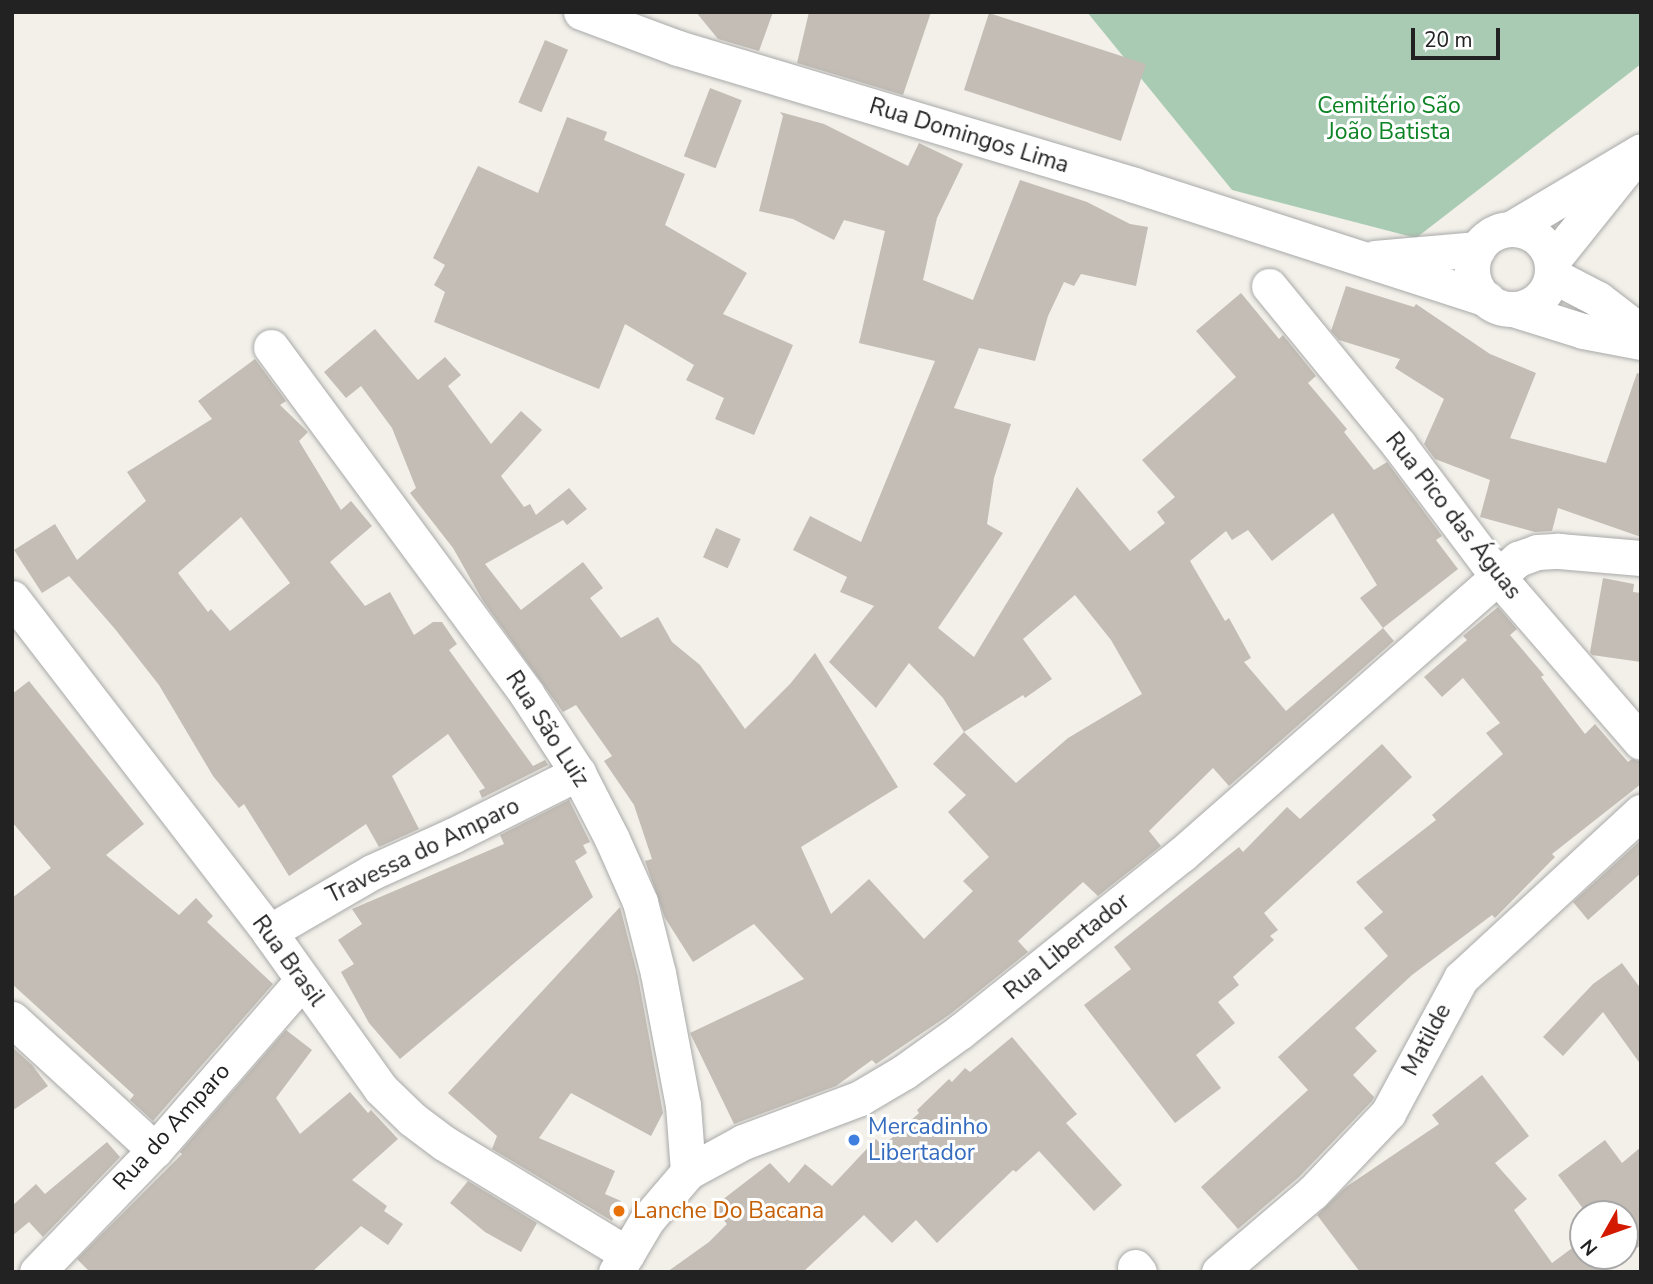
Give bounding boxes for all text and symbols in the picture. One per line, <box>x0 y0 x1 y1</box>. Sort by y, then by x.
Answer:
scale bar <box>1415 14 1504 58</box>
text: 20 m <box>1424 26 1473 54</box>
park label: Cemitério São João Batista <box>1317 92 1461 146</box>
street label: Rua Domingos Lima <box>866 93 1072 179</box>
street label: Rua Pico das Águas <box>1379 427 1527 605</box>
street label: Rua São Luiz <box>499 666 595 792</box>
street label: Travessa do Amparo <box>322 792 524 910</box>
street label: Rua Libertador <box>999 888 1135 1006</box>
street label: Rua Brasil <box>246 910 330 1012</box>
street label: Matilde <box>1397 999 1457 1081</box>
street label: Rua do Amparo <box>108 1058 236 1196</box>
place label: Mercadinho Libertador <box>868 1113 988 1167</box>
marker: Mercadinho Libertador <box>846 1132 862 1148</box>
place label: Lanche Do Bacana <box>633 1197 824 1225</box>
north arrow <box>1569 1200 1639 1270</box>
marker: Lanche Do Bacana <box>611 1203 627 1219</box>
text: N <box>1575 1233 1604 1261</box>

